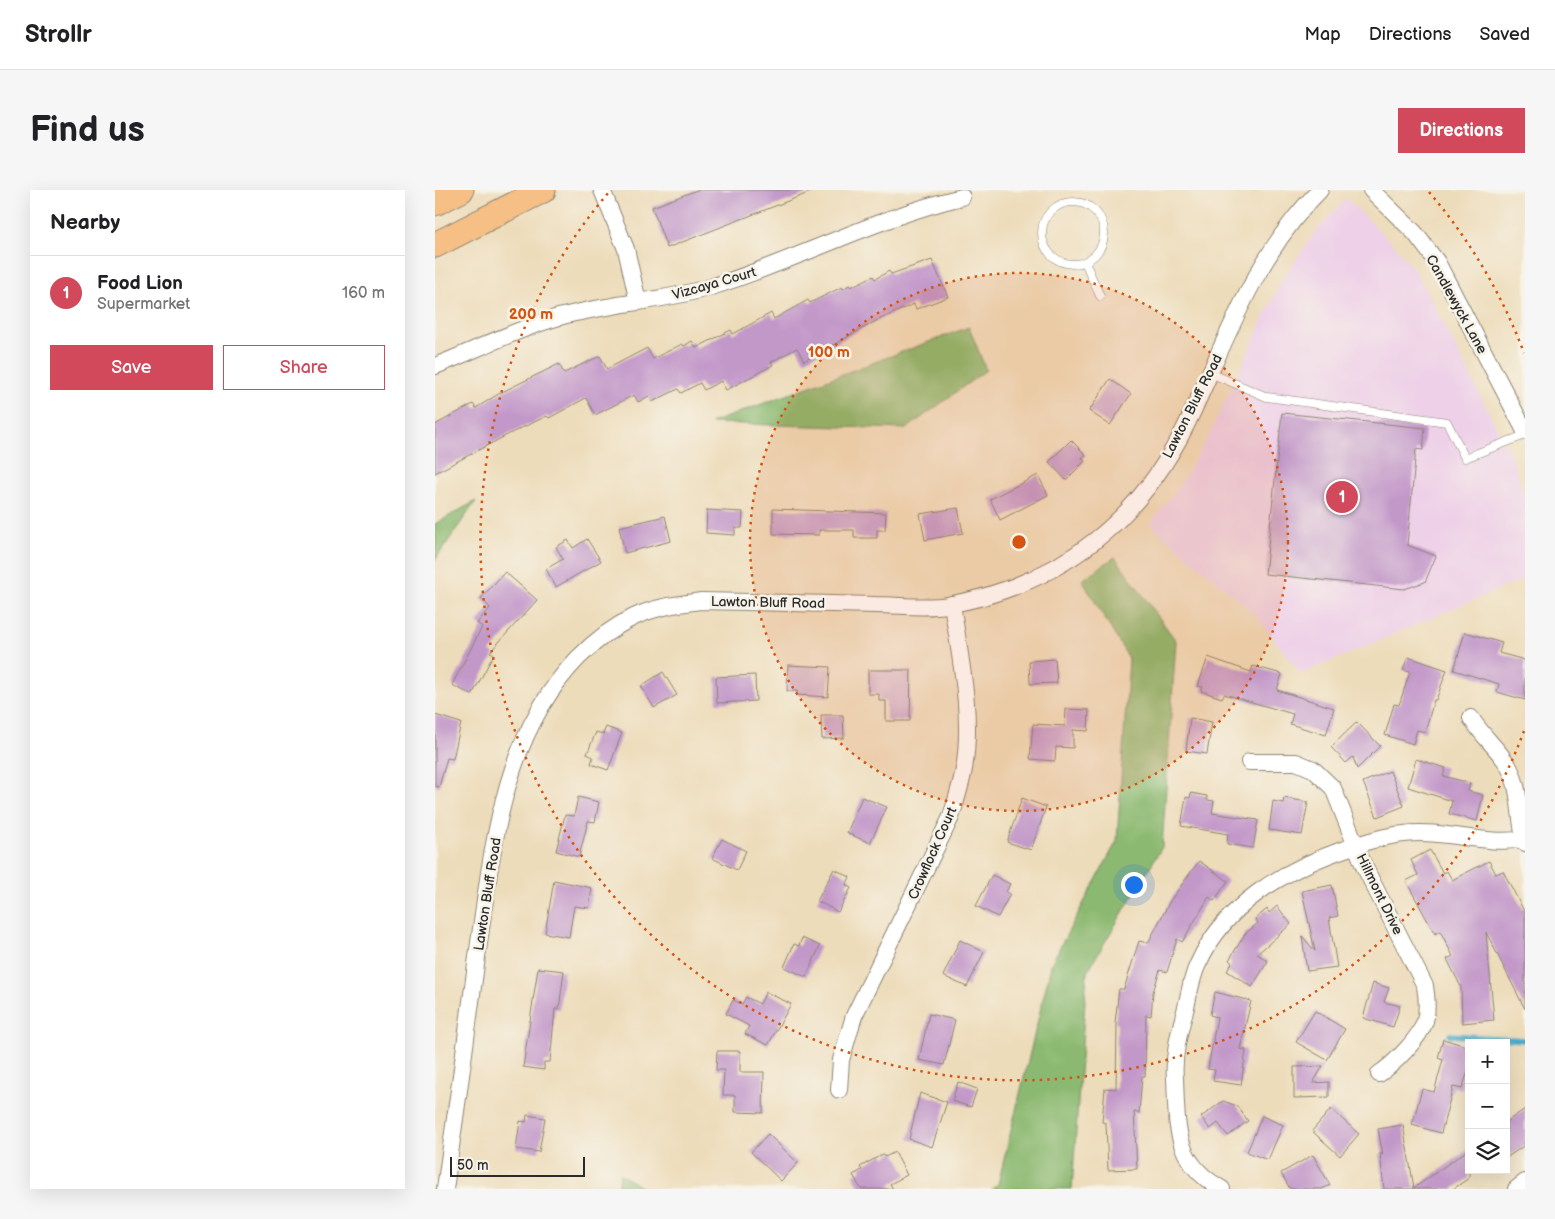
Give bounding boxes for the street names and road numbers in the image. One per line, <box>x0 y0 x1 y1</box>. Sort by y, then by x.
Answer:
street label: Candlewyck Lane <box>1422 252 1491 357</box>
street label: Vizcaya Court <box>670 263 759 304</box>
street label: Lawton Bluff Road <box>1159 351 1226 461</box>
street label: Lawton Bluff Road <box>711 593 825 612</box>
street label: Crowflock Court <box>904 804 961 902</box>
street label: Lawton Bluff Road <box>470 836 505 952</box>
street label: Hillmont Drive <box>1353 851 1407 938</box>

